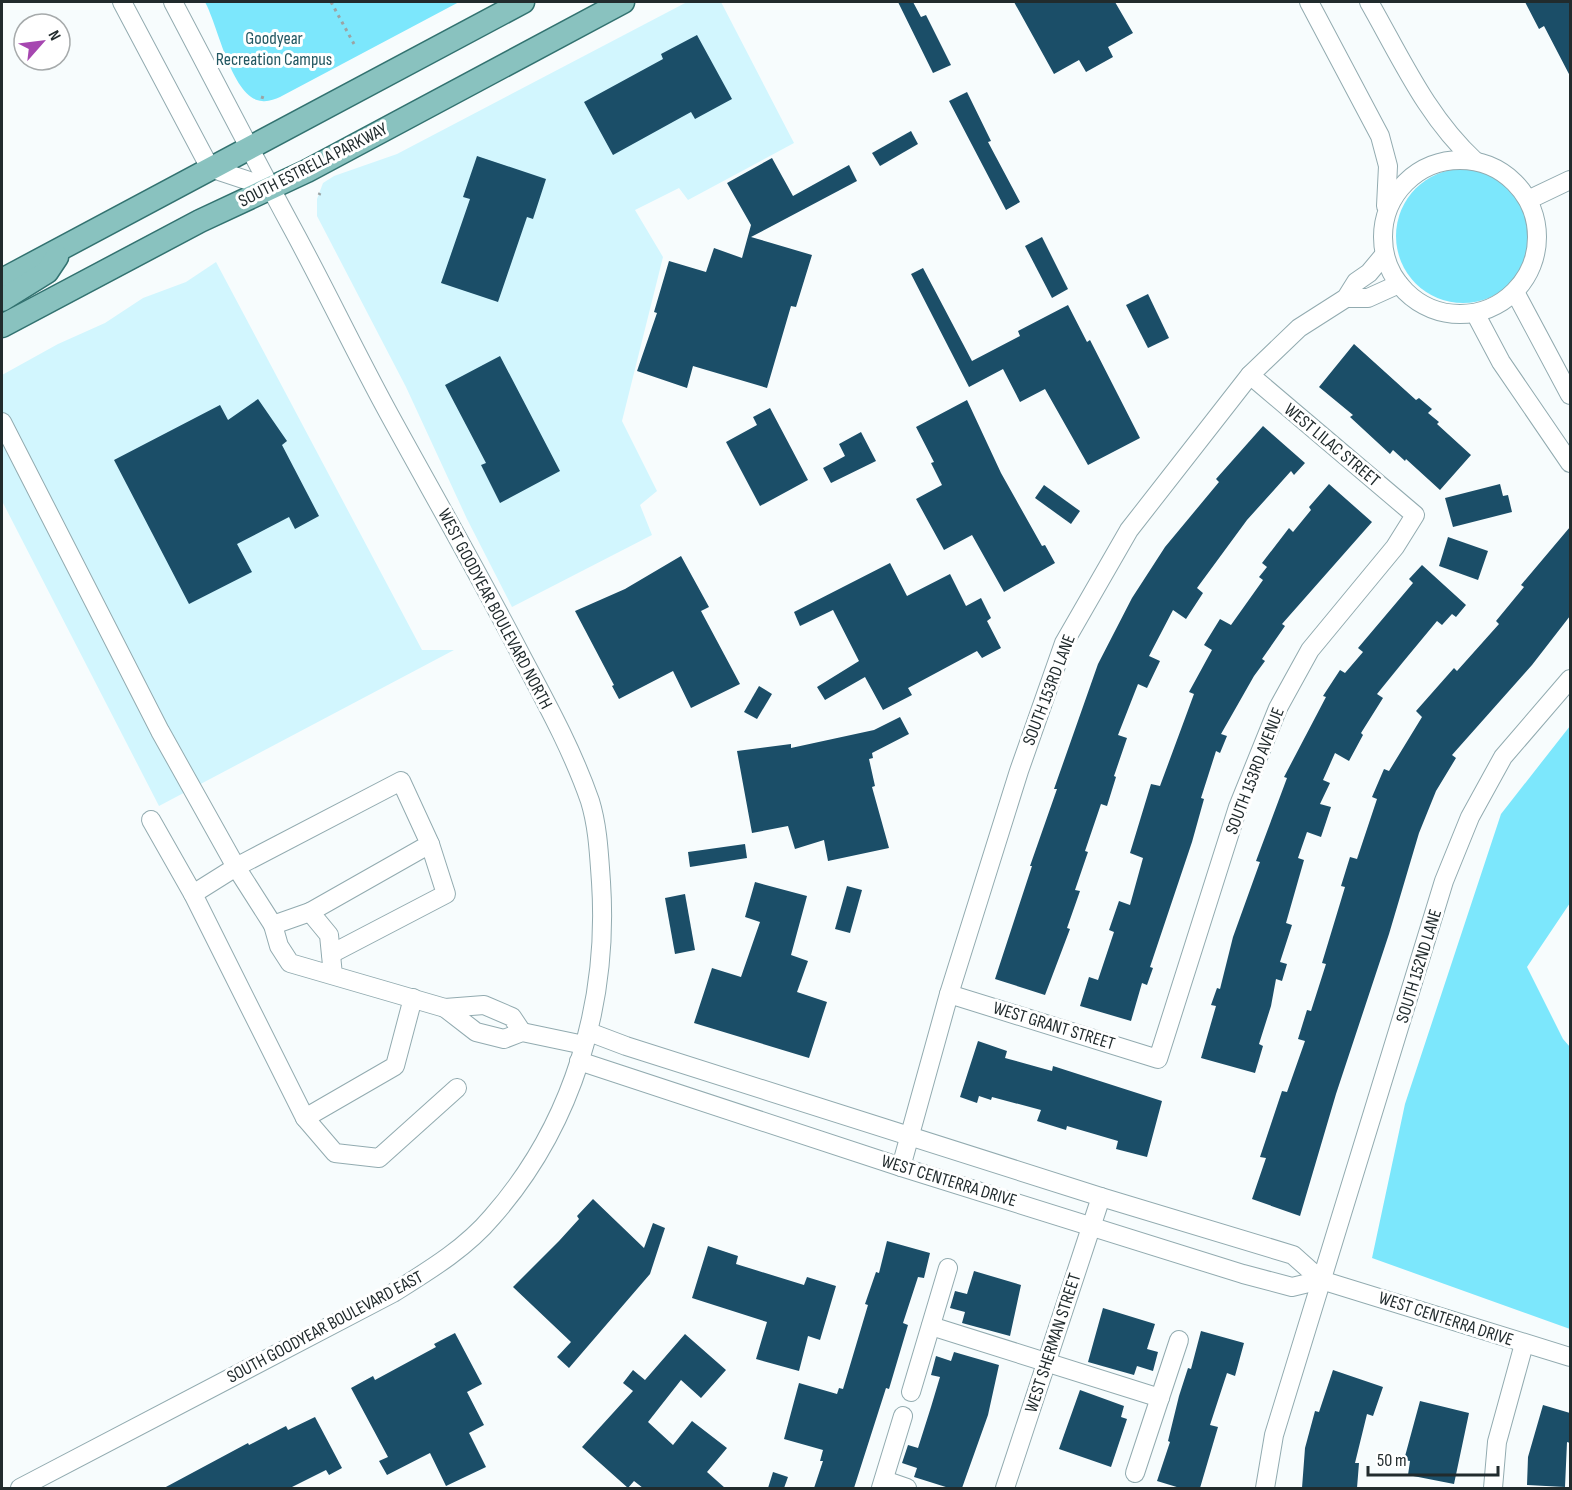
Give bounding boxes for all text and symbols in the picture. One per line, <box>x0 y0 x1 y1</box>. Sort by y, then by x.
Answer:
north arrow <box>12 12 72 72</box>
text: N <box>44 27 64 44</box>
park label: Goodyear Recreation Campus <box>216 28 332 70</box>
street label: SOUTH ESTRELLA PARKWAY <box>235 118 391 212</box>
street label: WEST LILAC STREET <box>1280 399 1384 491</box>
street label: WEST GOODYEAR BOULEVARD NORTH <box>433 505 557 713</box>
street label: SOUTH 153RD LANE <box>1018 632 1080 748</box>
street label: SOUTH 153RD AVENUE <box>1221 705 1289 837</box>
street label: SOUTH 152ND LANE <box>1392 907 1446 1025</box>
street label: WEST GRANT STREET <box>990 997 1118 1055</box>
street label: WEST CENTERRA DRIVE <box>879 1150 1019 1212</box>
street label: SOUTH GOODYEAR BOULEVARD EAST <box>223 1266 427 1388</box>
street label: WEST SHERMAN STREET <box>1021 1271 1085 1415</box>
street label: WEST CENTERRA DRIVE <box>1376 1287 1516 1351</box>
scale bar <box>1368 1439 1498 1477</box>
text: 50 m <box>1377 1450 1407 1471</box>

